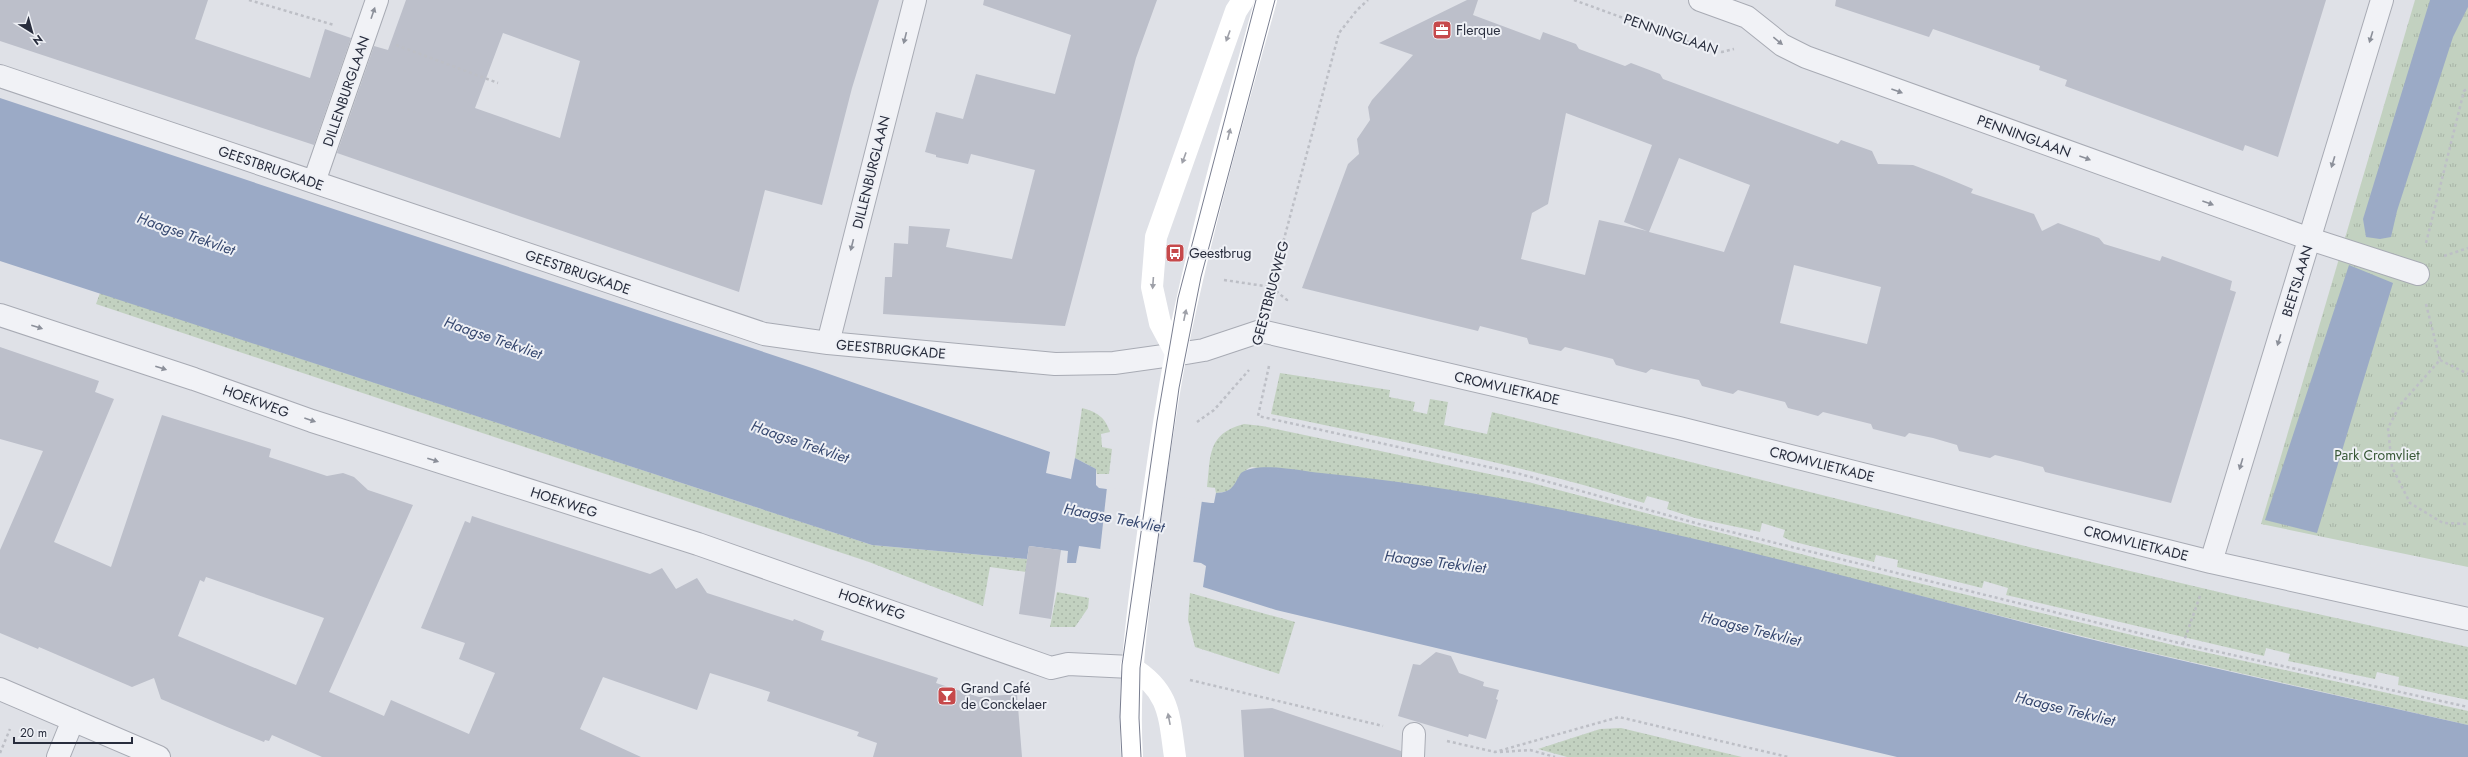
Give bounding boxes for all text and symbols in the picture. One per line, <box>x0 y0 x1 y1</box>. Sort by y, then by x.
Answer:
one-way arrow <box>370 7 376 19</box>
street label: PENNINGLAAN <box>1621 8 1721 60</box>
north arrow <box>12 12 52 52</box>
office icon: Flerque <box>1431 19 1453 41</box>
place label: Flerque <box>1456 20 1501 40</box>
one-way arrow <box>1224 30 1230 42</box>
text: N <box>30 31 46 49</box>
one-way arrow <box>902 32 908 44</box>
one-way arrow <box>2368 32 2374 44</box>
street label: DILLENBURGLAAN <box>318 33 374 149</box>
one-way arrow <box>1772 37 1783 45</box>
one-way arrow <box>1892 88 1904 94</box>
street label: PENNINGLAAN <box>1974 110 2074 162</box>
street label: DILLENBURGLAAN <box>847 113 895 231</box>
one-way arrow <box>1226 128 1232 140</box>
street label: GEESTBRUGKADE <box>216 141 326 195</box>
one-way arrow <box>1181 153 1187 165</box>
one-way arrow <box>2080 156 2092 162</box>
one-way arrow <box>2330 156 2336 168</box>
one-way arrow <box>2202 200 2214 206</box>
water label: Haagse Trekvliet <box>134 207 239 262</box>
street label: GEESTBRUGWEG <box>1246 238 1294 348</box>
one-way arrow <box>849 239 855 251</box>
bus stop icon: Geestbrug <box>1164 242 1186 264</box>
place label: Geestbrug <box>1189 243 1251 263</box>
street label: BEETSLAAN <box>2277 243 2317 319</box>
street label: GEESTBRUGKADE <box>523 245 633 299</box>
one-way arrow <box>1150 277 1157 289</box>
one-way arrow <box>1182 309 1188 321</box>
water label: Haagse Trekvliet <box>441 311 546 366</box>
one-way arrow <box>31 325 43 331</box>
street label: GEESTBRUGKADE <box>835 334 947 364</box>
one-way arrow <box>2276 334 2282 346</box>
one-way arrow <box>155 365 167 371</box>
street label: CROMVLIETKADE <box>1452 366 1562 410</box>
street label: HOEKWEG <box>220 380 292 422</box>
water label: Haagse Trekvliet <box>748 415 853 470</box>
one-way arrow <box>304 417 316 423</box>
street label: CROMVLIETKADE <box>1767 441 1877 487</box>
park label: Park Cromvliet <box>2334 445 2420 465</box>
one-way arrow <box>428 457 440 463</box>
one-way arrow <box>2238 458 2244 470</box>
street label: HOEKWEG <box>528 482 600 522</box>
water label: Haagse Trekvliet <box>1062 497 1168 539</box>
street label: CROMVLIETKADE <box>2081 520 2191 566</box>
water label: Haagse Trekvliet <box>1383 545 1489 579</box>
street label: HOEKWEG <box>836 583 908 625</box>
water label: Haagse Trekvliet <box>1699 606 1805 652</box>
place label: Grand Café de Conckelaer <box>961 678 1047 714</box>
bar icon: Grand Café de Conckelaer <box>936 685 958 707</box>
water label: Haagse Trekvliet <box>2013 686 2119 732</box>
one-way arrow <box>1166 712 1172 725</box>
scale bar <box>14 719 132 745</box>
text: 20 m <box>20 724 47 742</box>

